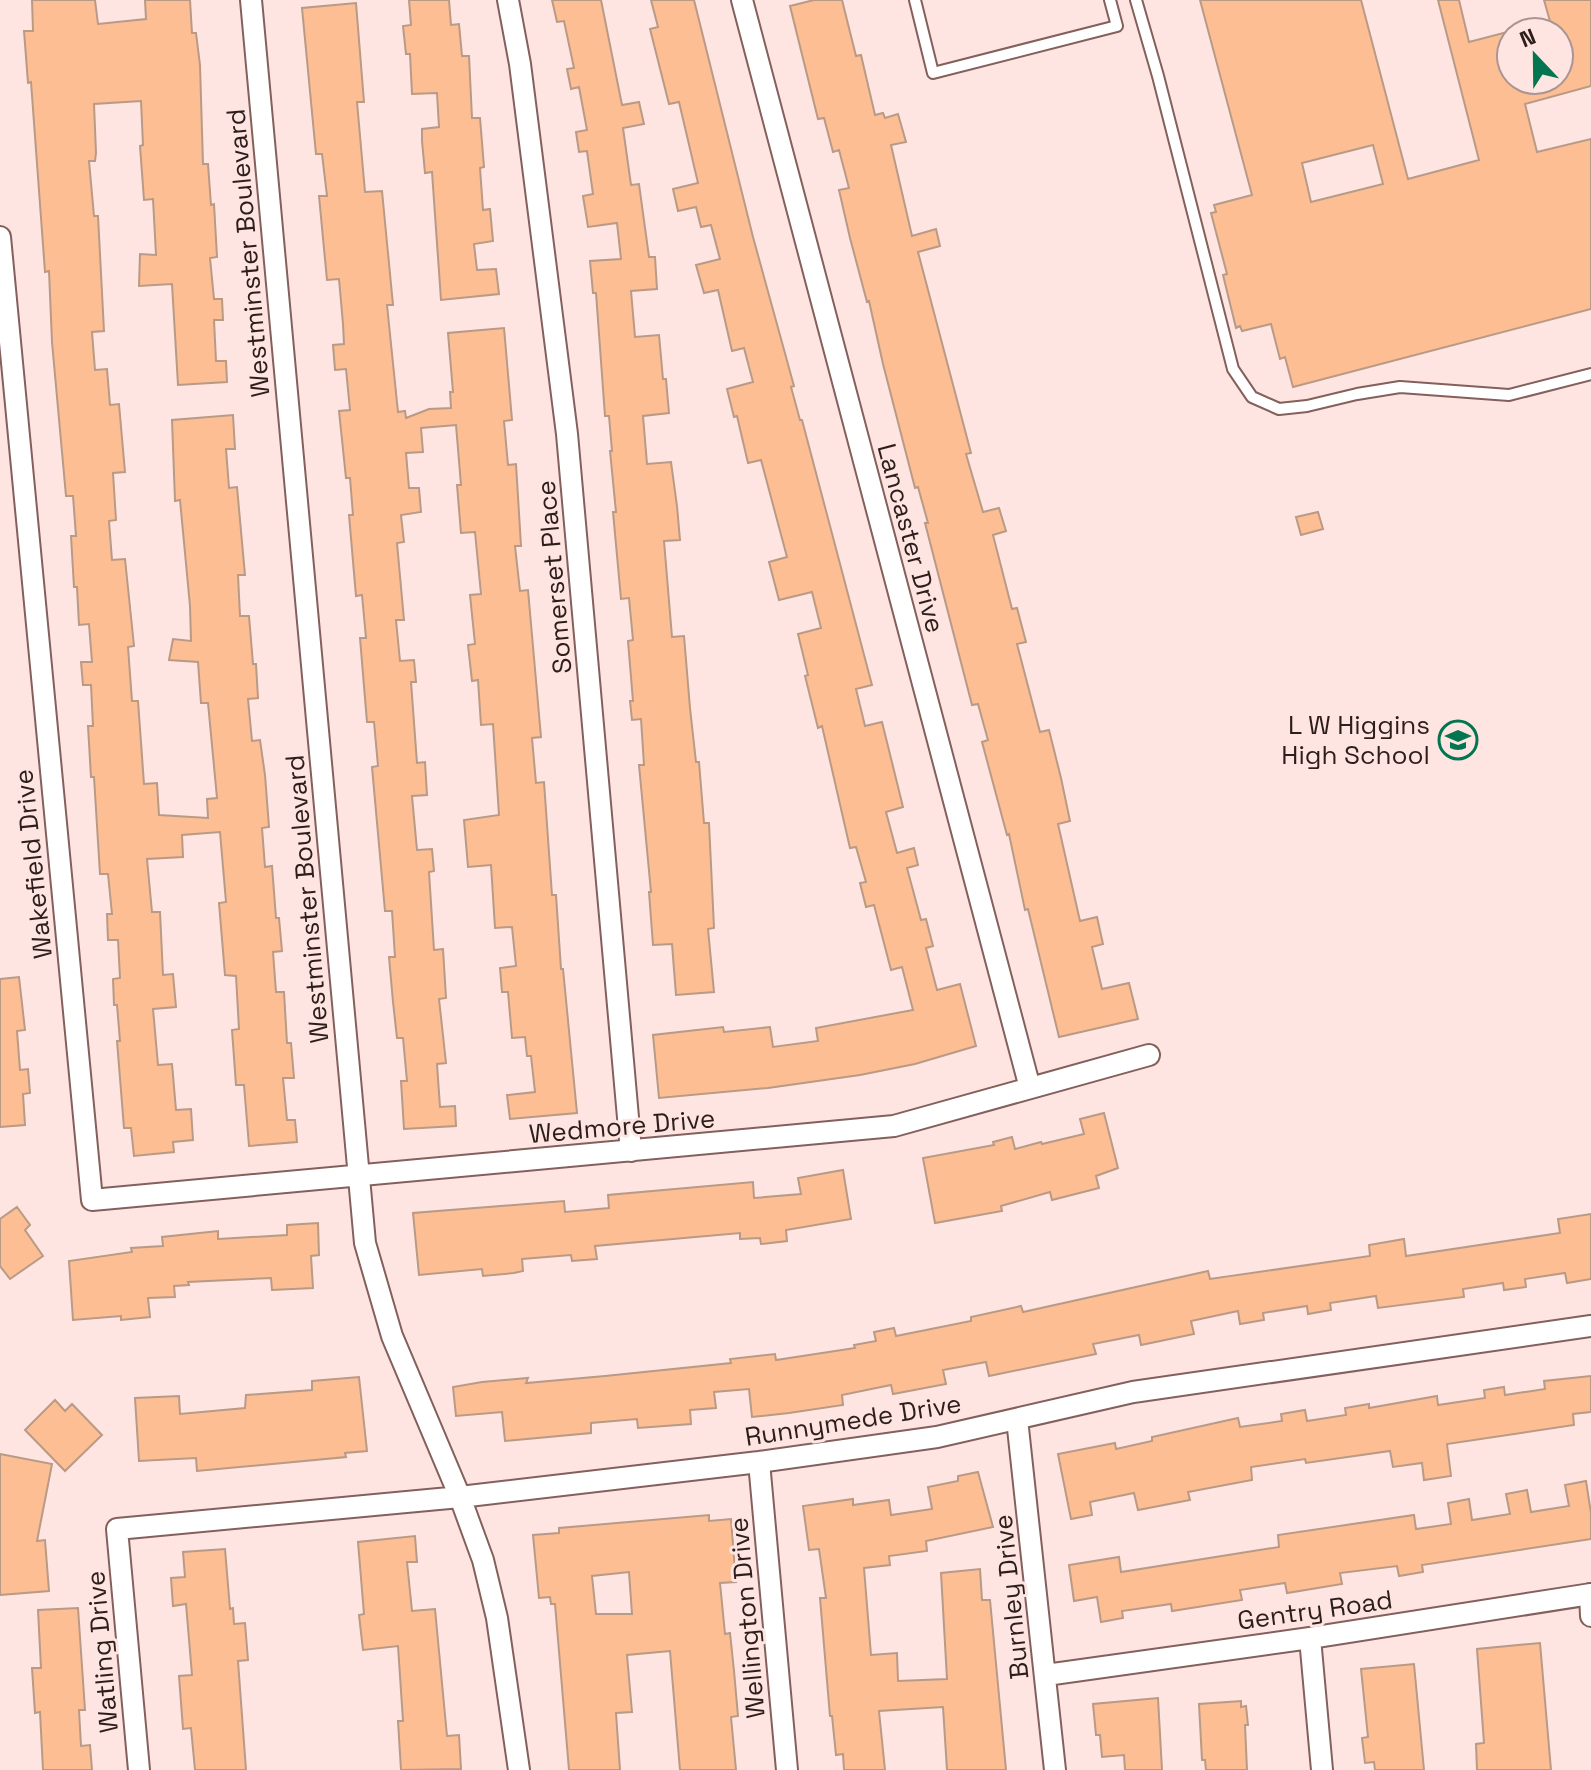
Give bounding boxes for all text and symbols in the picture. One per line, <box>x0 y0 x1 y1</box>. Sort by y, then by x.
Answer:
north arrow <box>1495 16 1575 96</box>
text: N <box>1515 22 1540 53</box>
street label: Westminster Boulevard <box>218 107 278 399</box>
street label: Lancaster Drive <box>869 440 953 636</box>
street label: Somerset Place <box>529 479 579 675</box>
place label: L W Higgins High School <box>1281 708 1430 772</box>
school or university icon: L W Higgins High School <box>1437 719 1479 761</box>
street label: Westminster Boulevard <box>277 753 337 1045</box>
street label: Wakefield Drive <box>6 768 60 960</box>
street label: Wedmore Drive <box>528 1101 716 1151</box>
street label: Runnymede Drive <box>742 1386 964 1454</box>
street label: Burnley Drive <box>985 1513 1037 1681</box>
street label: Wellington Drive <box>721 1516 773 1720</box>
street label: Watling Drive <box>78 1569 126 1735</box>
street label: Gentry Road <box>1235 1582 1395 1638</box>

